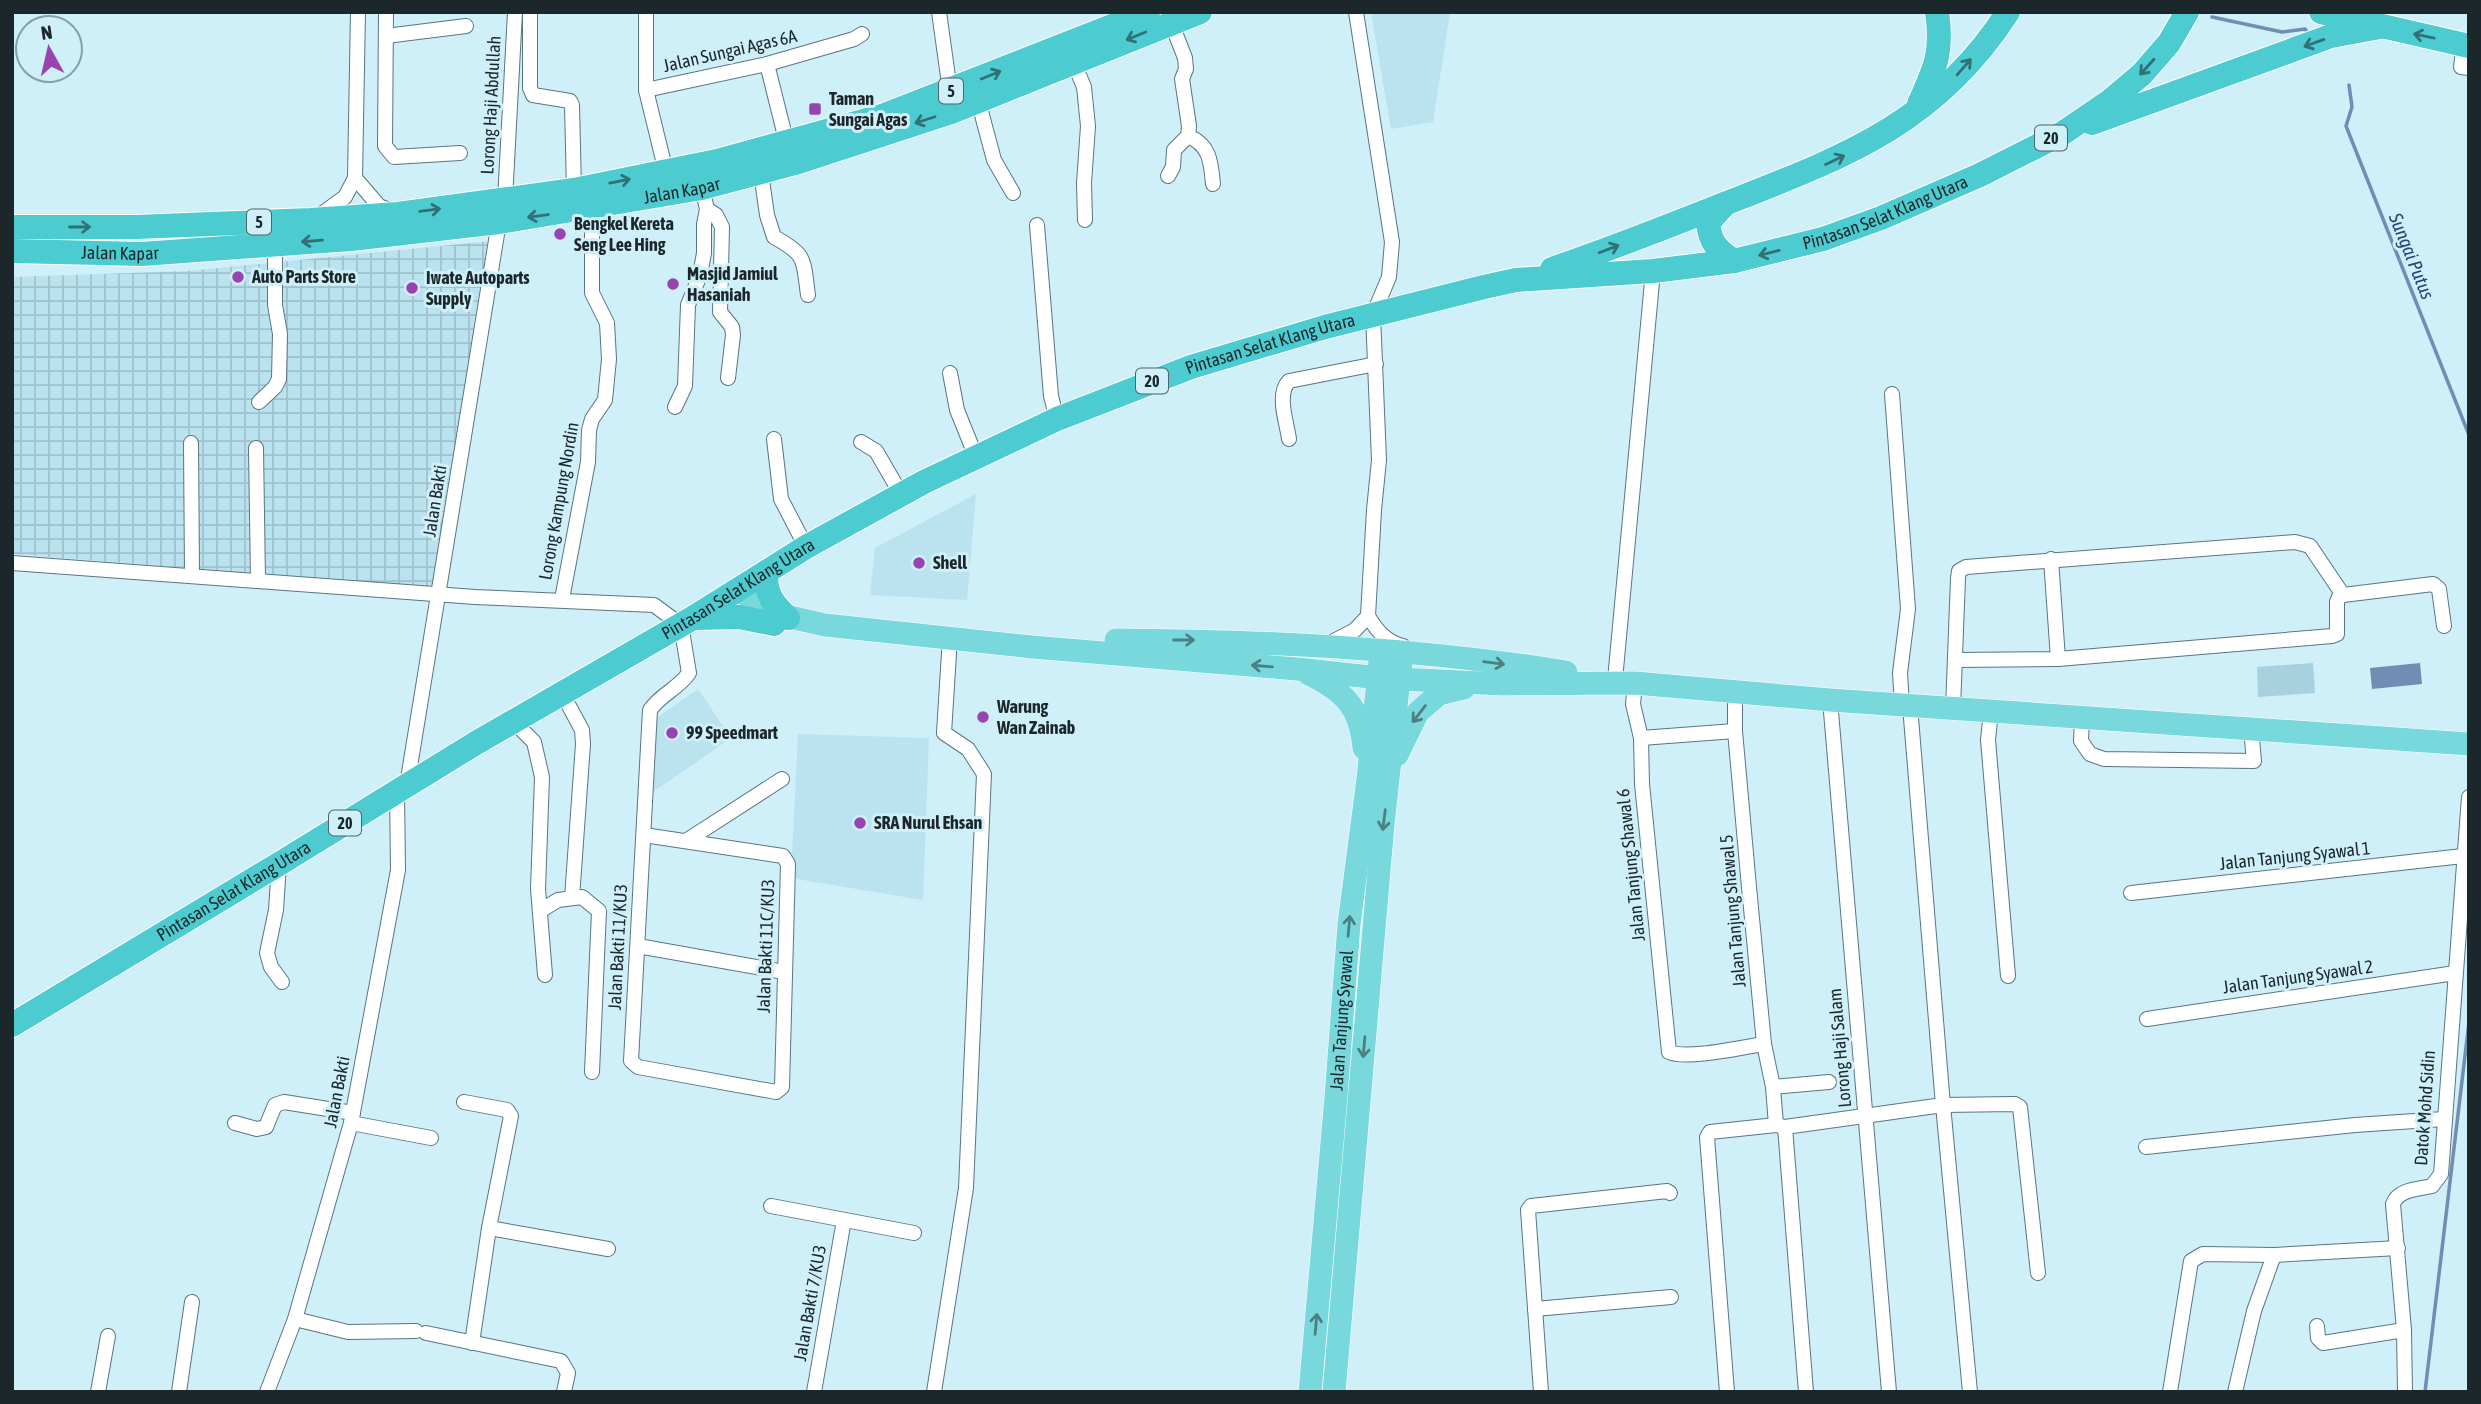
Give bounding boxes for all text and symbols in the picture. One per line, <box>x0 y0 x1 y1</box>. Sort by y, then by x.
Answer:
north arrow <box>14 14 84 84</box>
text: N <box>40 20 54 44</box>
street label: Jalan Sungai Agas 6A <box>661 25 799 76</box>
one-way arrow <box>2413 29 2436 43</box>
one-way arrow <box>1126 31 1147 44</box>
street label: Lorong Haji Abdullah <box>476 35 505 175</box>
one-way arrow <box>2303 38 2325 50</box>
one-way arrow <box>2140 58 2156 76</box>
one-way arrow <box>1956 59 1972 77</box>
one-way arrow <box>979 67 1001 80</box>
road number: 5 <box>939 78 963 104</box>
place label: Taman Sungai Agas <box>829 88 908 130</box>
marker: Taman Sungai Agas <box>807 101 823 117</box>
one-way arrow <box>914 115 936 127</box>
road number: 20 <box>2035 126 2067 150</box>
one-way arrow <box>1824 153 1845 167</box>
street label: Pintasan Selat Klang Utara <box>1800 171 1971 254</box>
street label: Jalan Kapar <box>642 172 723 208</box>
one-way arrow <box>608 174 631 188</box>
one-way arrow <box>418 203 441 216</box>
water label: Sungai Putus <box>2384 209 2439 302</box>
road number: 5 <box>247 210 271 234</box>
one-way arrow <box>527 210 550 223</box>
place label: Bengkel Kereta Seng Lee Hing <box>574 213 674 255</box>
one-way arrow <box>69 220 92 234</box>
marker: Bengkel Kereta Seng Lee Hing <box>552 226 568 242</box>
one-way arrow <box>301 235 324 248</box>
street label: Jalan Kapar <box>81 242 160 264</box>
one-way arrow <box>1598 242 1620 255</box>
one-way arrow <box>1758 247 1781 260</box>
place label: Masjid Jamiul Hasaniah <box>687 263 778 305</box>
place label: Auto Parts Store <box>251 266 356 287</box>
place label: Iwate Autoparts Supply <box>426 267 530 309</box>
marker: Auto Parts Store <box>230 269 246 285</box>
marker: Masjid Jamiul Hasaniah <box>665 276 681 292</box>
marker: Iwate Autoparts Supply <box>404 280 420 296</box>
street label: Pintasan Selat Klang Utara <box>1182 309 1357 378</box>
road number: 20 <box>1136 368 1168 394</box>
street label: Lorong Kampung Nordin <box>534 420 583 581</box>
street label: Jalan Bakti <box>418 463 451 538</box>
street label: Pintasan Selat Klang Utara <box>658 533 818 644</box>
place label: Shell <box>933 552 967 573</box>
marker: Shell <box>911 555 927 571</box>
one-way arrow <box>1172 633 1195 647</box>
one-way arrow <box>1482 656 1505 669</box>
one-way arrow <box>1251 659 1274 672</box>
place label: Warung Wan Zainab <box>996 696 1075 738</box>
one-way arrow <box>1412 704 1427 723</box>
marker: Warung Wan Zainab <box>975 709 991 725</box>
place label: 99 Speedmart <box>686 722 779 743</box>
marker: 99 Speedmart <box>664 725 680 741</box>
street label: Jalan Tanjung Shawal 6 <box>1612 788 1649 942</box>
one-way arrow <box>1377 809 1390 831</box>
road number: 20 <box>329 810 361 836</box>
place label: SRA Nurul Ehsan <box>874 812 983 833</box>
marker: SRA Nurul Ehsan <box>852 815 868 831</box>
street label: Jalan Tanjung Shawal 5 <box>1715 834 1750 988</box>
street label: Pintasan Selat Klang Utara <box>153 836 314 945</box>
street label: Jalan Tanjung Syawal 1 <box>2218 837 2371 874</box>
street label: Jalan Bakti 11C/KU3 <box>753 879 778 1013</box>
street label: Jalan Bakti 11/KU3 <box>604 884 631 1010</box>
one-way arrow <box>1343 915 1356 938</box>
street label: Jalan Tanjung Syawal <box>1326 949 1357 1091</box>
street label: Jalan Tanjung Syawal 2 <box>2221 956 2374 997</box>
street label: Lorong Haji Salam <box>1824 987 1855 1109</box>
one-way arrow <box>1357 1035 1370 1058</box>
street label: Datok Mohd Sidin <box>2410 1050 2439 1166</box>
street label: Jalan Bakti <box>319 1054 354 1130</box>
street label: Jalan Bakti 7/KU3 <box>789 1243 830 1363</box>
one-way arrow <box>1310 1313 1323 1336</box>

